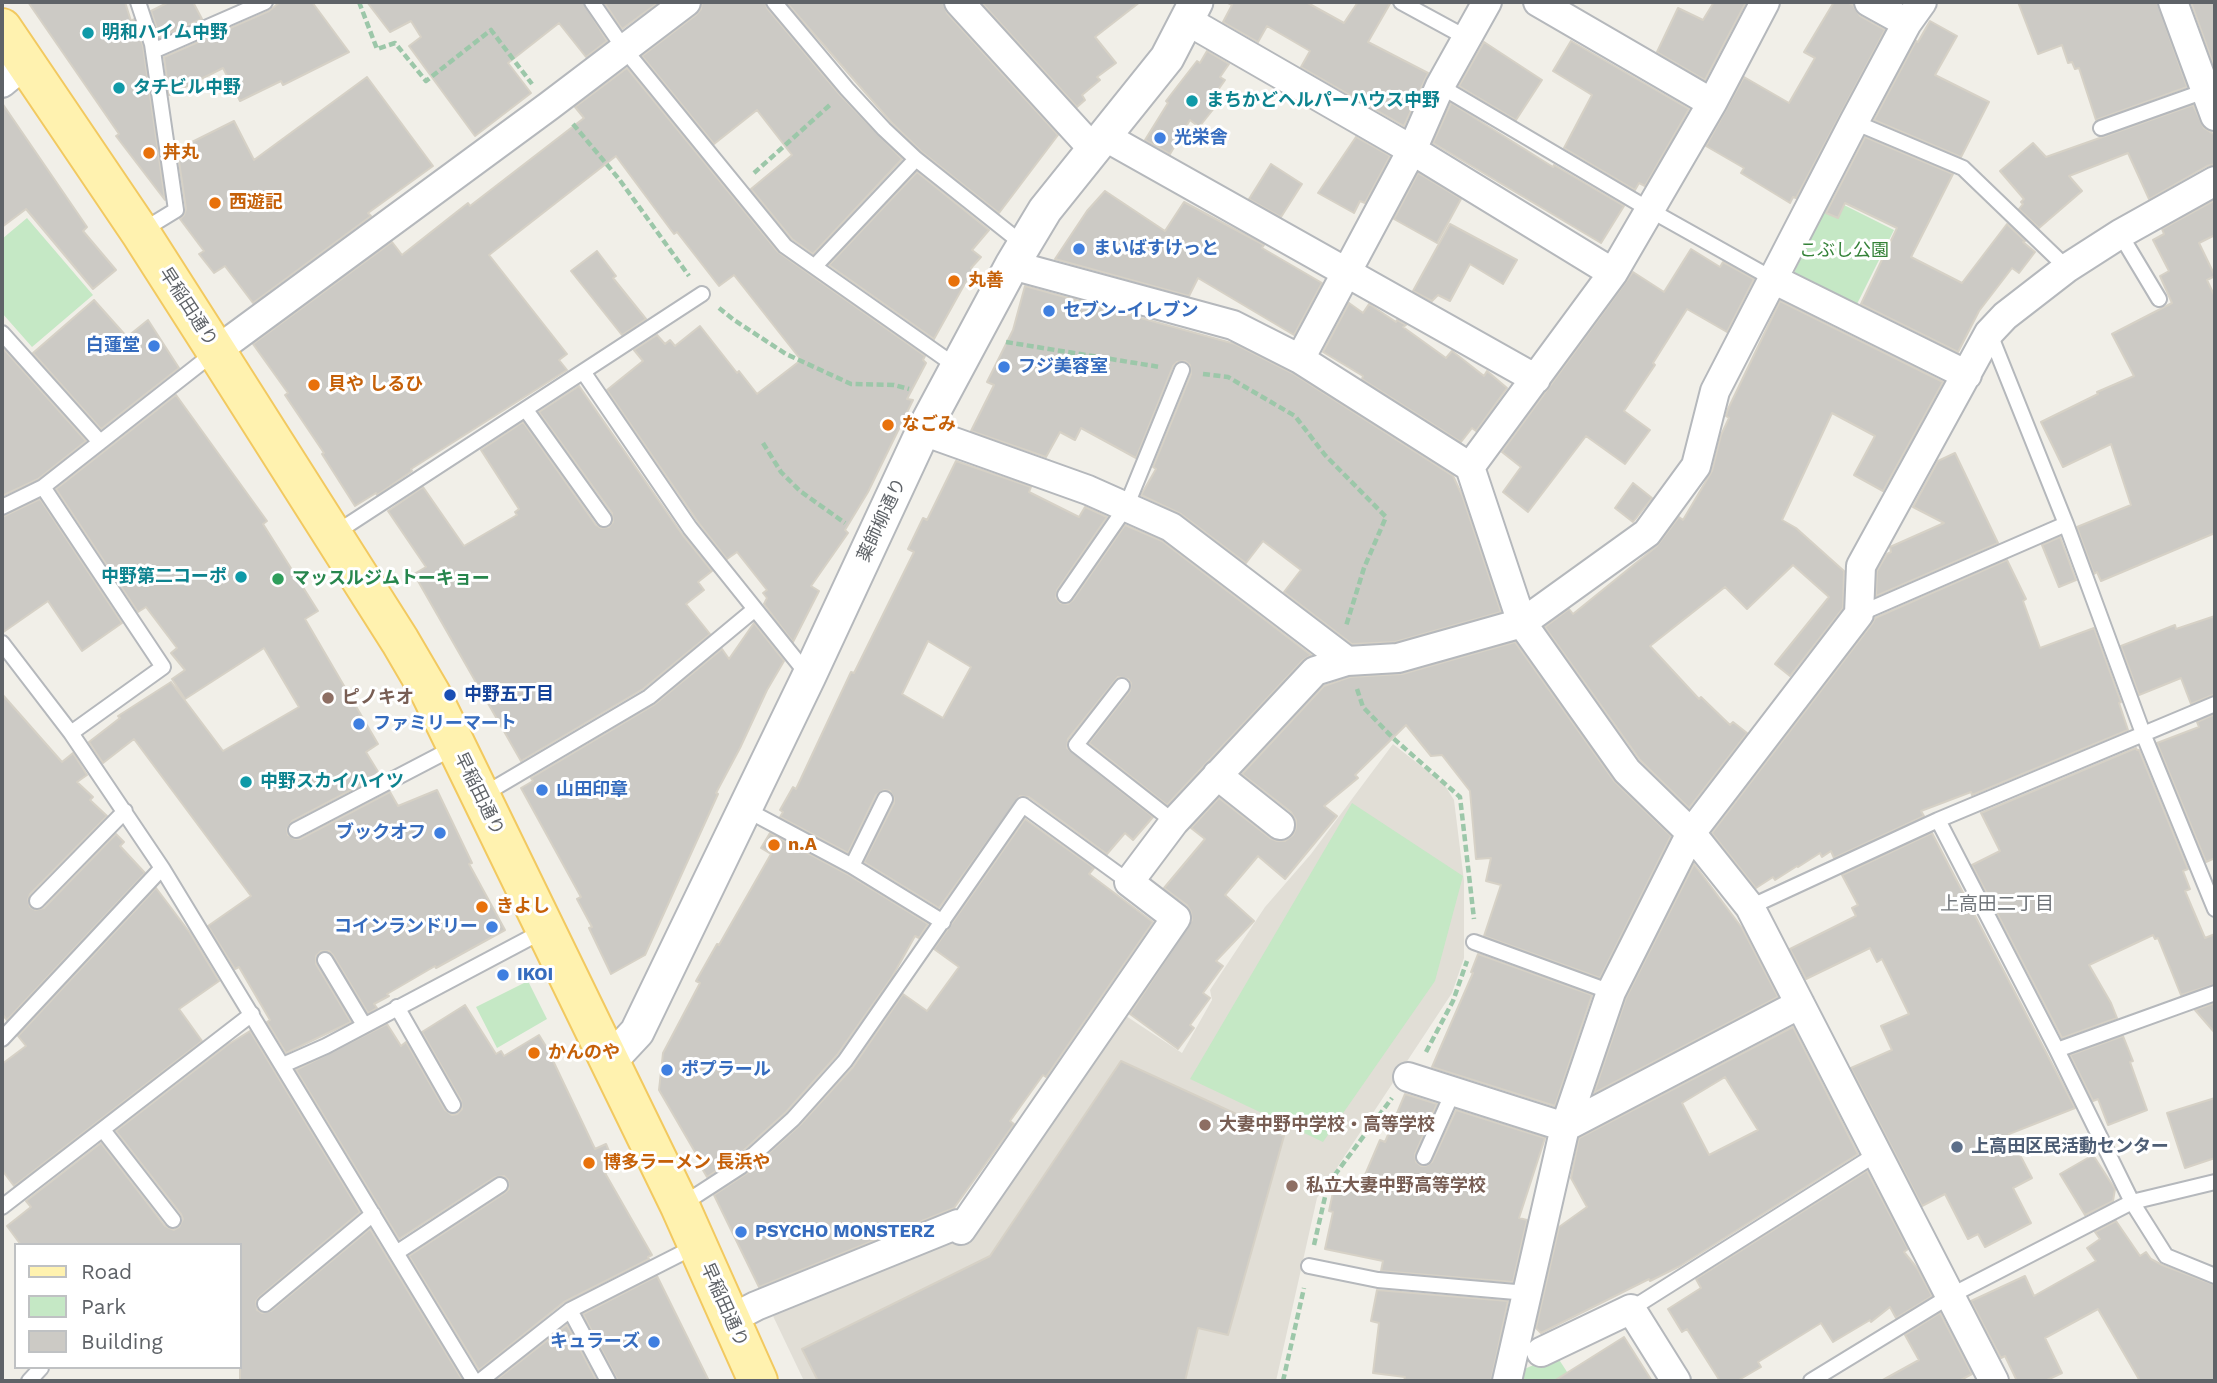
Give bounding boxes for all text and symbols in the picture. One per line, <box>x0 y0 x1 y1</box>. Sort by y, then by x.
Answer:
place label: 明和ハイム中野 <box>102 22 228 44</box>
marker: 明和ハイム中野 <box>80 25 96 41</box>
place label: タチビル中野 <box>133 77 241 99</box>
marker: タチビル中野 <box>111 80 127 96</box>
place label: まちかどヘルパーハウス中野 <box>1206 90 1440 112</box>
marker: まちかどヘルパーハウス中野 <box>1184 93 1200 109</box>
place label: 光栄舎 <box>1174 127 1228 149</box>
marker: 光栄舎 <box>1152 130 1168 146</box>
place label: 丼丸 <box>163 142 199 164</box>
marker: 丼丸 <box>141 145 157 161</box>
place label: 西遊記 <box>229 192 283 214</box>
marker: 西遊記 <box>207 195 223 211</box>
place label: まいばすけっと <box>1093 238 1219 260</box>
park label: こぶし公園 <box>1799 240 1889 262</box>
marker: まいばすけっと <box>1071 241 1087 257</box>
street label: 早稲田通り <box>154 263 222 351</box>
place label: 丸善 <box>968 270 1004 292</box>
marker: 丸善 <box>946 273 962 289</box>
place label: セブン-イレブン <box>1063 300 1199 322</box>
marker: セブン-イレブン <box>1041 303 1057 319</box>
place label: 白蓮堂 <box>86 335 140 357</box>
marker: 白蓮堂 <box>146 338 162 354</box>
place label: フジ美容室 <box>1018 356 1108 378</box>
marker: フジ美容室 <box>996 359 1012 375</box>
place label: 貝や しるひ <box>328 374 423 396</box>
marker: 貝や しるひ <box>306 377 322 393</box>
place label: なごみ <box>902 414 956 436</box>
marker: なごみ <box>880 417 896 433</box>
street label: 薬師柳通り <box>853 475 911 565</box>
place label: 中野第二コーポ <box>101 566 227 588</box>
place label: マッスルジムトーキョー <box>292 568 490 590</box>
marker: 中野第二コーポ <box>233 569 249 585</box>
marker: マッスルジムトーキョー <box>270 571 286 587</box>
place label: 中野五丁目 <box>464 684 554 706</box>
place label: ピノキオ <box>342 687 414 709</box>
marker: 中野五丁目 <box>442 687 458 703</box>
marker: ピノキオ <box>320 690 336 706</box>
place label: ファミリーマート <box>373 713 517 735</box>
marker: ファミリーマート <box>351 716 367 732</box>
street label: 早稲田通り <box>450 749 508 839</box>
place label: 中野スカイハイツ <box>260 771 404 793</box>
marker: 中野スカイハイツ <box>238 774 254 790</box>
place label: 山田印章 <box>556 779 628 801</box>
marker: 山田印章 <box>534 782 550 798</box>
place label: ブックオフ <box>336 822 426 844</box>
marker: ブックオフ <box>432 825 448 841</box>
place label: n.A <box>788 834 817 856</box>
marker: n.A <box>766 837 782 853</box>
district label: 上高田二丁目 <box>1940 893 2054 915</box>
place label: きよし <box>496 896 550 918</box>
marker: きよし <box>474 899 490 915</box>
place label: コインランドリー <box>334 916 478 938</box>
marker: コインランドリー <box>484 919 500 935</box>
place label: IKOI <box>517 964 553 986</box>
marker: IKOI <box>495 967 511 983</box>
place label: かんのや <box>548 1042 620 1064</box>
marker: かんのや <box>526 1045 542 1061</box>
place label: ポプラール <box>681 1059 771 1081</box>
marker: ポプラール <box>659 1062 675 1078</box>
place label: 大妻中野中学校・高等学校 <box>1219 1114 1435 1136</box>
marker: 大妻中野中学校・高等学校 <box>1197 1117 1213 1133</box>
place label: 上高田区民活動センター <box>1971 1136 2169 1158</box>
marker: 上高田区民活動センター <box>1949 1139 1965 1155</box>
place label: 博多ラーメン 長浜や <box>603 1152 770 1174</box>
marker: 博多ラーメン 長浜や <box>581 1155 597 1171</box>
place label: 私立大妻中野高等学校 <box>1306 1175 1486 1197</box>
marker: 私立大妻中野高等学校 <box>1284 1178 1300 1194</box>
place label: PSYCHO MONSTERZ <box>755 1221 935 1243</box>
marker: PSYCHO MONSTERZ <box>733 1224 749 1240</box>
legend <box>14 1243 242 1369</box>
text: Road <box>81 1259 132 1284</box>
street label: 早稲田通り <box>696 1259 752 1351</box>
text: Park <box>81 1294 126 1319</box>
text: Building <box>81 1329 163 1354</box>
place label: キュラーズ <box>550 1331 640 1353</box>
marker: キュラーズ <box>646 1334 662 1350</box>

